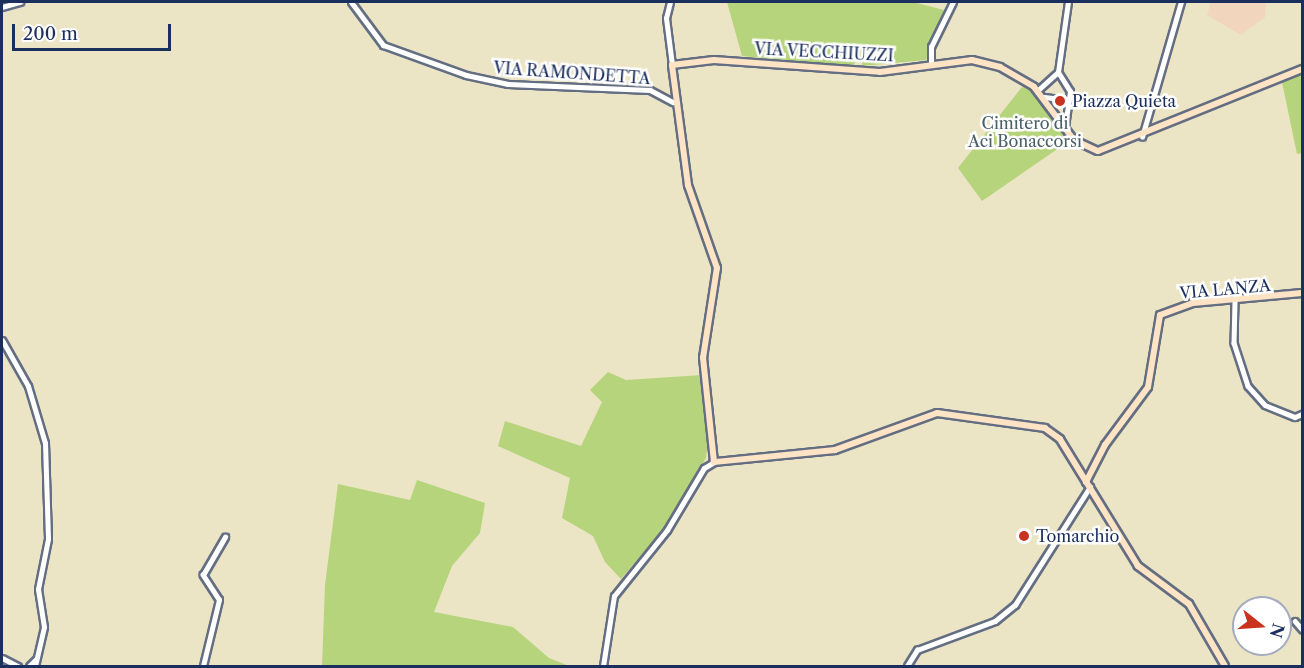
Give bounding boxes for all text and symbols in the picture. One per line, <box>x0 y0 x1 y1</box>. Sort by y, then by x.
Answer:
scale bar <box>15 12 174 50</box>
text: 200 m <box>23 23 78 45</box>
street label: VIA VECCHIUZZI <box>753 39 895 65</box>
street label: VIA RAMONDETTA <box>492 58 652 88</box>
place label: Piazza Quieta <box>1072 91 1176 111</box>
marker: Piazza Quieta <box>1053 94 1067 108</box>
park label: Cimitero di Aci Bonaccorsi <box>968 113 1082 151</box>
street label: VIA LANZA <box>1178 275 1272 303</box>
place label: Tomarchio <box>1036 526 1119 546</box>
marker: Tomarchio <box>1017 529 1031 543</box>
north arrow <box>1232 596 1292 656</box>
text: N <box>1266 621 1289 640</box>

